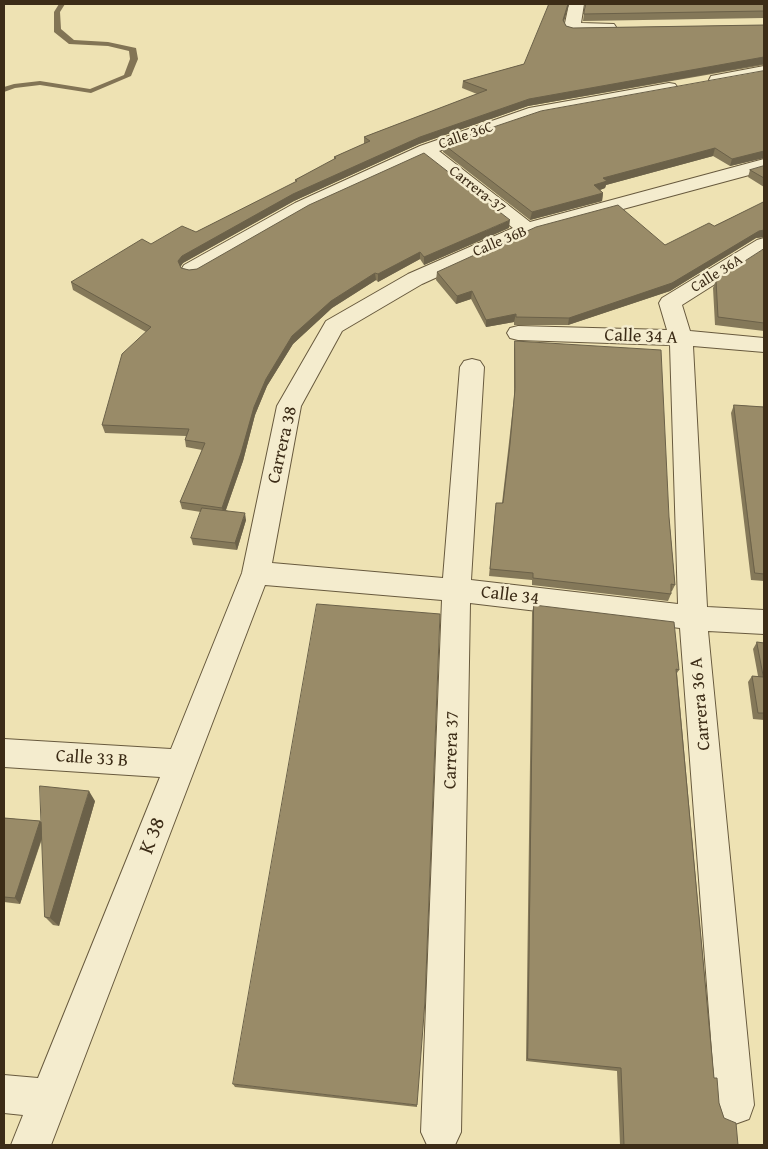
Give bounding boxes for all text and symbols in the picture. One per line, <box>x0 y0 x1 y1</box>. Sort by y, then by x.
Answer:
street label: Calle 36C <box>436 118 496 154</box>
street label: Carrera-37 <box>445 162 509 218</box>
street label: Calle 36B <box>470 223 530 261</box>
street label: Calle 36A <box>688 251 746 297</box>
street label: Calle 34 A <box>604 325 678 349</box>
street label: Carrera 38 <box>264 404 302 486</box>
street label: Calle 34 <box>480 582 540 610</box>
street label: Carrera 36 A <box>686 657 716 751</box>
street label: Carrera 37 <box>440 710 464 790</box>
street label: Calle 33 B <box>55 746 129 772</box>
street label: K 38 <box>135 814 171 858</box>

